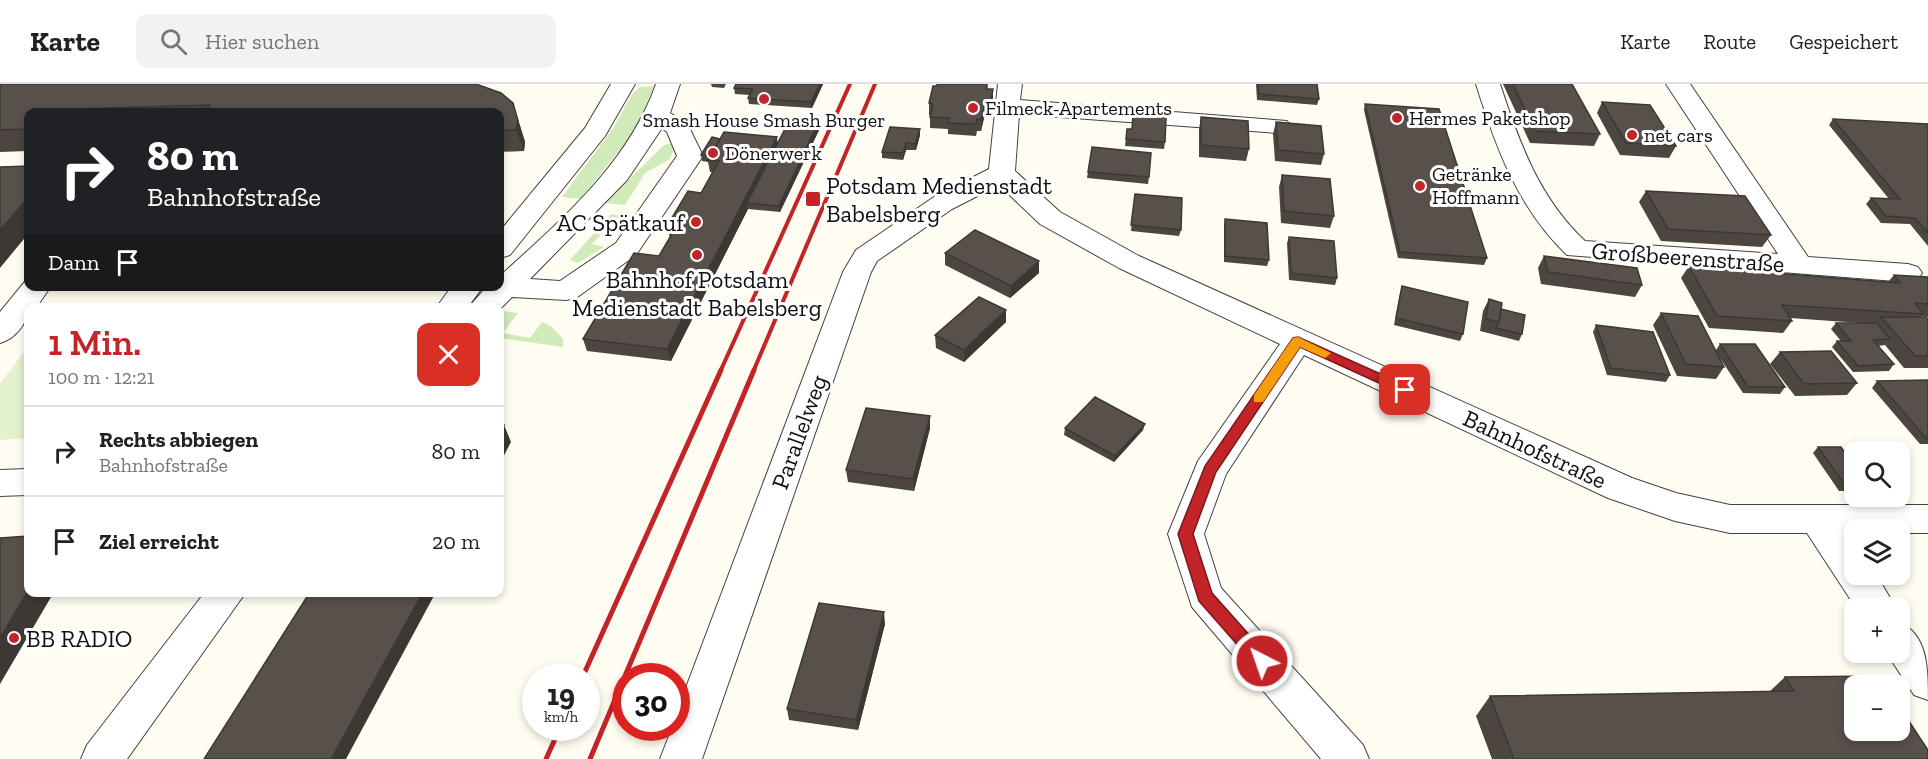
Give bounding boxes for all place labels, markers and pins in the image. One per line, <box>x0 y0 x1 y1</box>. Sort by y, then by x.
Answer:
marker: Smash House Smash Burger <box>757 92 771 106</box>
place label: Filmeck-Apartements <box>985 96 1172 120</box>
marker: Filmeck-Apartements <box>966 101 980 115</box>
place label: Hermes Paketshop <box>1409 106 1571 130</box>
place label: Smash House Smash Burger <box>642 108 886 132</box>
marker: Hermes Paketshop <box>1390 111 1404 125</box>
place label: net cars <box>1644 123 1713 147</box>
marker: net cars <box>1625 128 1639 142</box>
place label: Dönerwerk <box>725 141 822 165</box>
marker: Dönerwerk <box>706 146 720 160</box>
place label: Getränke Hoffmann <box>1432 162 1520 209</box>
place label: Potsdam Medienstadt Babelsberg <box>826 171 1052 228</box>
marker: Getränke Hoffmann <box>1413 179 1427 193</box>
marker: Potsdam Medienstadt Babelsberg <box>804 190 822 208</box>
place label: AC Spätkauf <box>556 208 686 237</box>
marker: AC Spätkauf <box>689 215 703 229</box>
marker: Bahnhof Potsdam Medienstadt Babelsberg <box>690 248 704 262</box>
place label: Bahnhof Potsdam Medienstadt Babelsberg <box>572 265 822 322</box>
pin <box>1379 364 1430 415</box>
place label: BB RADIO <box>26 624 132 653</box>
marker: BB RADIO <box>7 631 21 645</box>

